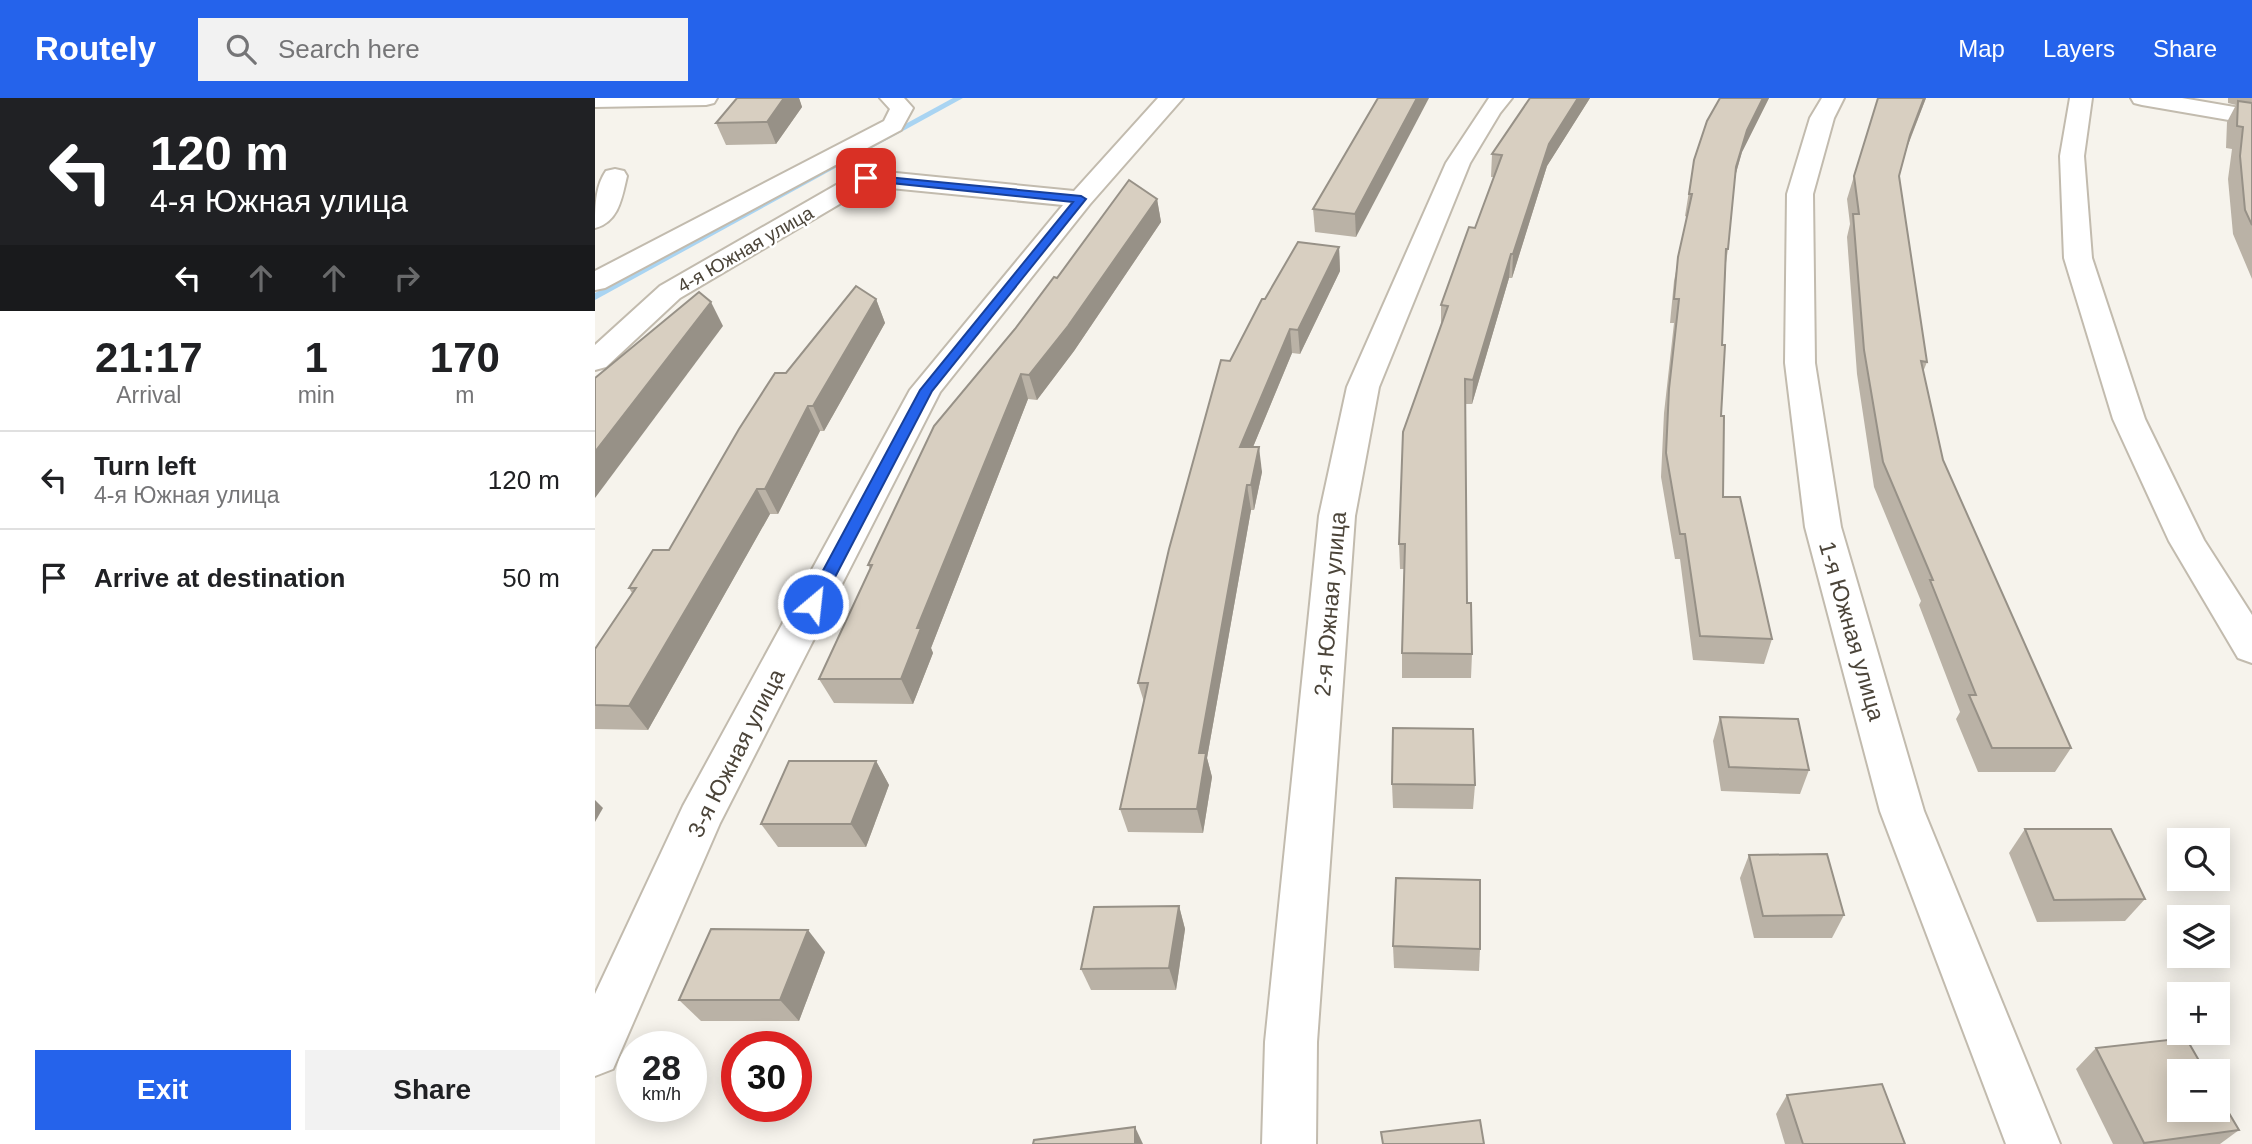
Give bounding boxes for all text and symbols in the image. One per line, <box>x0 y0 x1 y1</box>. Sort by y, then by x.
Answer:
search box <box>198 18 688 81</box>
text: Routely <box>35 30 156 67</box>
icon: search <box>222 30 260 68</box>
text: Search here <box>278 34 420 64</box>
text: Map <box>1958 35 2005 62</box>
text: Layers <box>2043 35 2115 62</box>
text: Share <box>2153 35 2217 62</box>
icon: left <box>35 126 126 217</box>
text: 120 m <box>150 126 289 180</box>
pin <box>836 148 896 208</box>
icon: arrive <box>847 159 885 197</box>
text: 4-я Южная улица <box>150 183 408 219</box>
street label: 4-я Южная улица <box>674 202 817 297</box>
icon: left <box>169 259 207 297</box>
icon: ahead <box>242 259 280 297</box>
icon: ahead <box>315 259 353 297</box>
icon: right <box>388 259 426 297</box>
text: 21:17 <box>95 334 203 381</box>
text: 1 <box>304 334 328 381</box>
text: 170 <box>430 334 500 381</box>
text: Arrival <box>116 382 181 408</box>
text: min <box>298 382 335 408</box>
text: m <box>455 382 474 408</box>
text: Turn left <box>94 451 196 481</box>
icon: left <box>35 461 73 499</box>
text: 120 m <box>488 465 560 495</box>
text: 4-я Южная улица <box>94 482 279 508</box>
street label: 2-я Южная улица <box>1309 510 1351 698</box>
street label: 1-я Южная улица <box>1814 538 1890 724</box>
icon: arrive <box>35 559 73 597</box>
text: Arrive at destination <box>94 563 345 593</box>
text: 50 m <box>502 563 560 593</box>
position arrow <box>776 567 850 641</box>
street label: 3-я Южная улица <box>682 664 790 842</box>
map controls <box>2167 828 2230 1122</box>
button: search <box>2167 828 2230 891</box>
button: layers <box>2167 905 2230 968</box>
button: + <box>2167 982 2230 1045</box>
speed limit sign: 30 <box>721 1031 812 1122</box>
text: 28 <box>642 1048 681 1087</box>
button: Exit <box>35 1050 291 1130</box>
button: Share <box>305 1050 560 1130</box>
button: − <box>2167 1059 2230 1122</box>
text: km/h <box>642 1084 681 1104</box>

